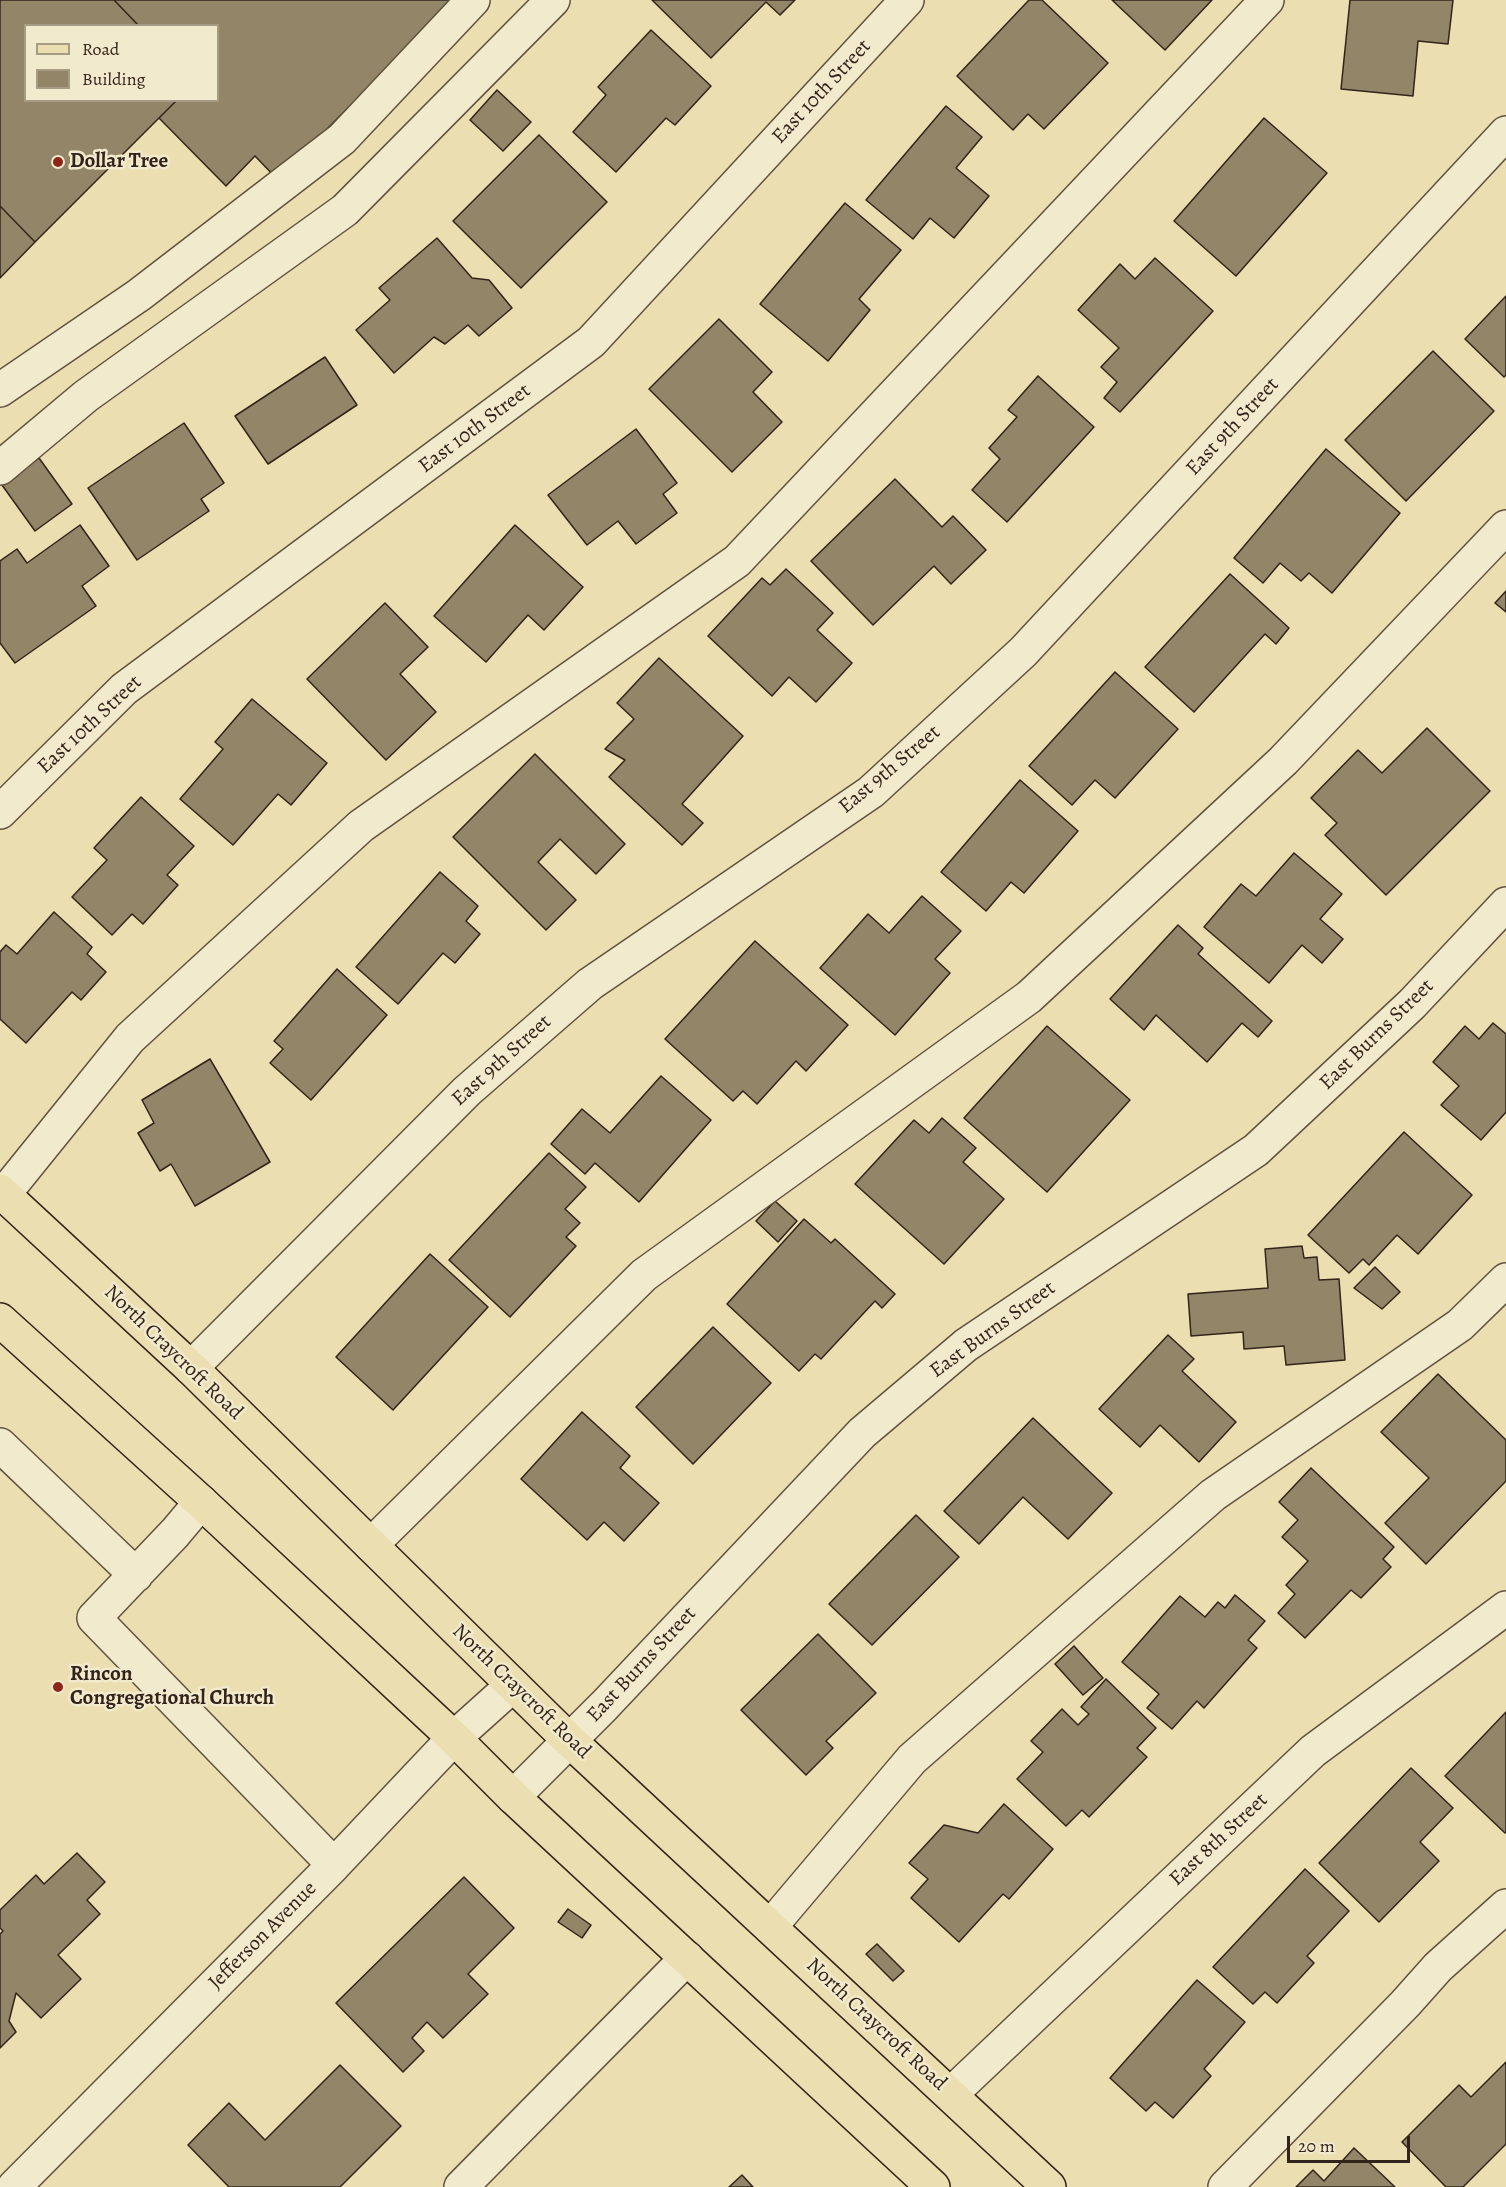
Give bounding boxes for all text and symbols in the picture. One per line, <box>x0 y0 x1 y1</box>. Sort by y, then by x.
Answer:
legend <box>24 24 219 102</box>
street label: East 10th Street <box>767 35 877 149</box>
text: Road <box>82 37 119 61</box>
text: Building <box>82 67 146 91</box>
place label: Dollar Tree <box>70 149 168 175</box>
marker: Dollar Tree <box>51 155 65 169</box>
street label: East 9th Street <box>1181 373 1285 481</box>
street label: East 10th Street <box>414 379 536 479</box>
street label: East 10th Street <box>33 670 147 780</box>
street label: East 9th Street <box>834 720 946 820</box>
street label: East Burns Street <box>1315 974 1439 1096</box>
street label: East 9th Street <box>447 1010 557 1112</box>
street label: East Burns Street <box>925 1276 1061 1384</box>
street label: North Craycroft Road <box>98 1280 248 1426</box>
street label: East Burns Street <box>582 1602 702 1728</box>
street label: North Craycroft Road <box>446 1619 596 1765</box>
place label: Rincon Congregational Church <box>70 1662 274 1712</box>
marker: Rincon Congregational Church <box>51 1680 65 1694</box>
street label: East 8th Street <box>1165 1788 1273 1892</box>
street label: Jefferson Avenue <box>204 1877 322 1995</box>
street label: North Craycroft Road <box>800 1953 952 2097</box>
scale bar <box>1290 2124 1413 2162</box>
text: 20 m <box>1298 2134 1335 2158</box>

